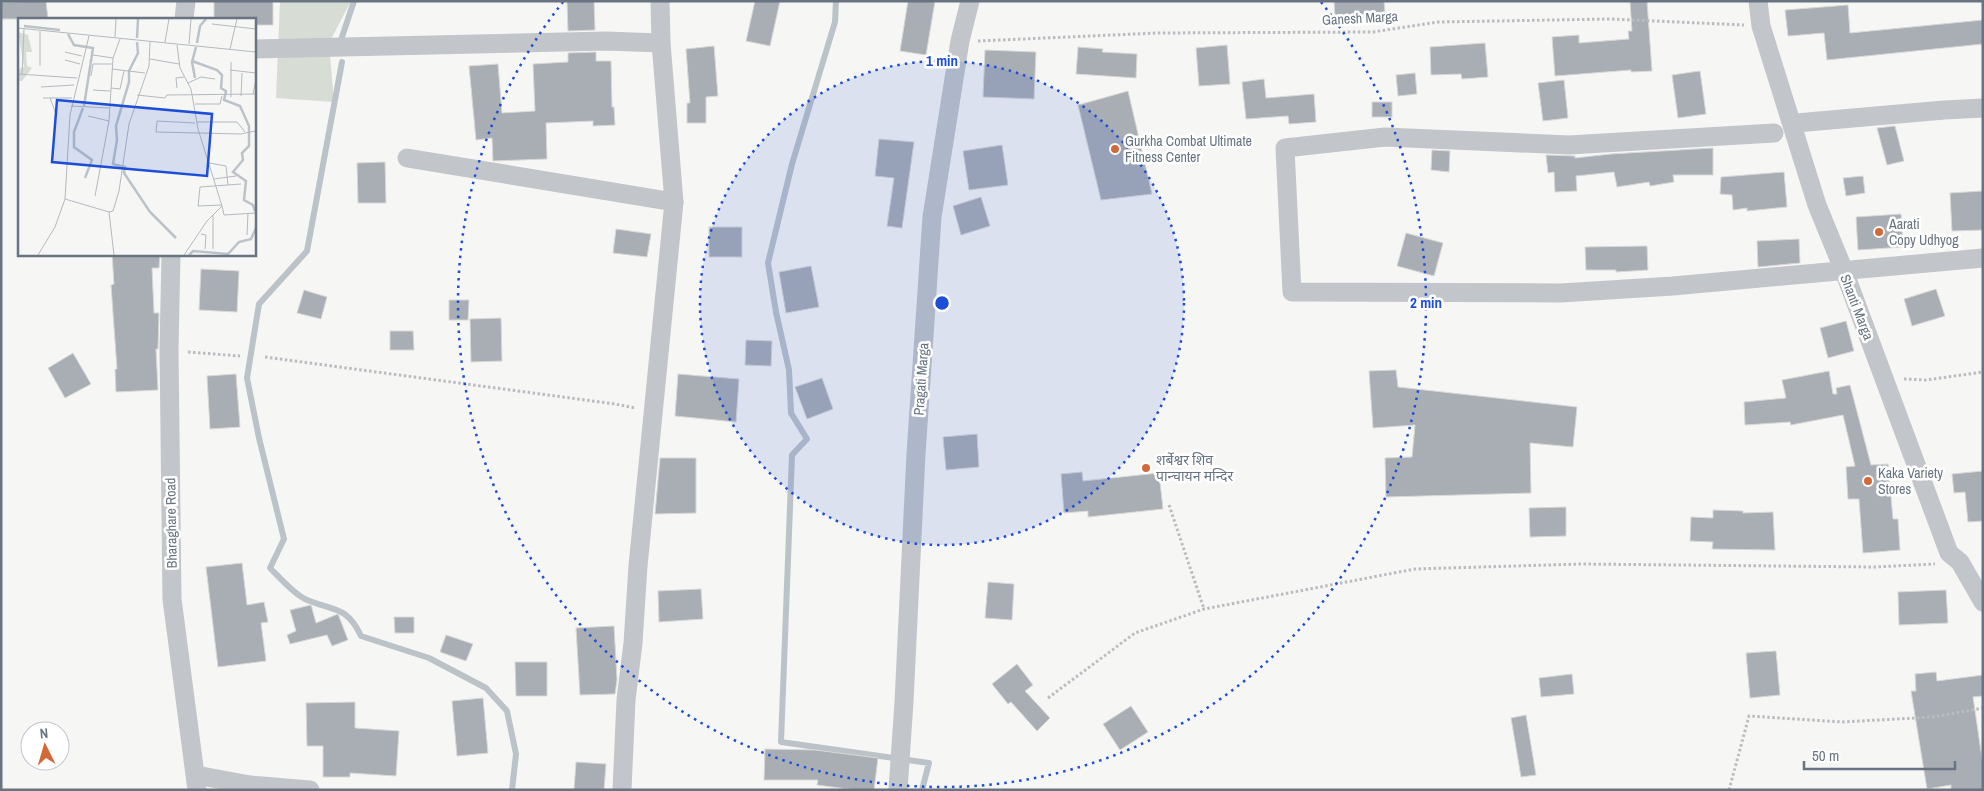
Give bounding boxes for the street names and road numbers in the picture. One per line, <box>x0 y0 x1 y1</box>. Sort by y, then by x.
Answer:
street label: Ganesh Marga <box>1322 7 1399 29</box>
street label: Shanti Marga <box>1836 272 1878 343</box>
street label: Pragati Marga <box>909 341 933 416</box>
street label: Bharaghare Road <box>161 478 181 568</box>

